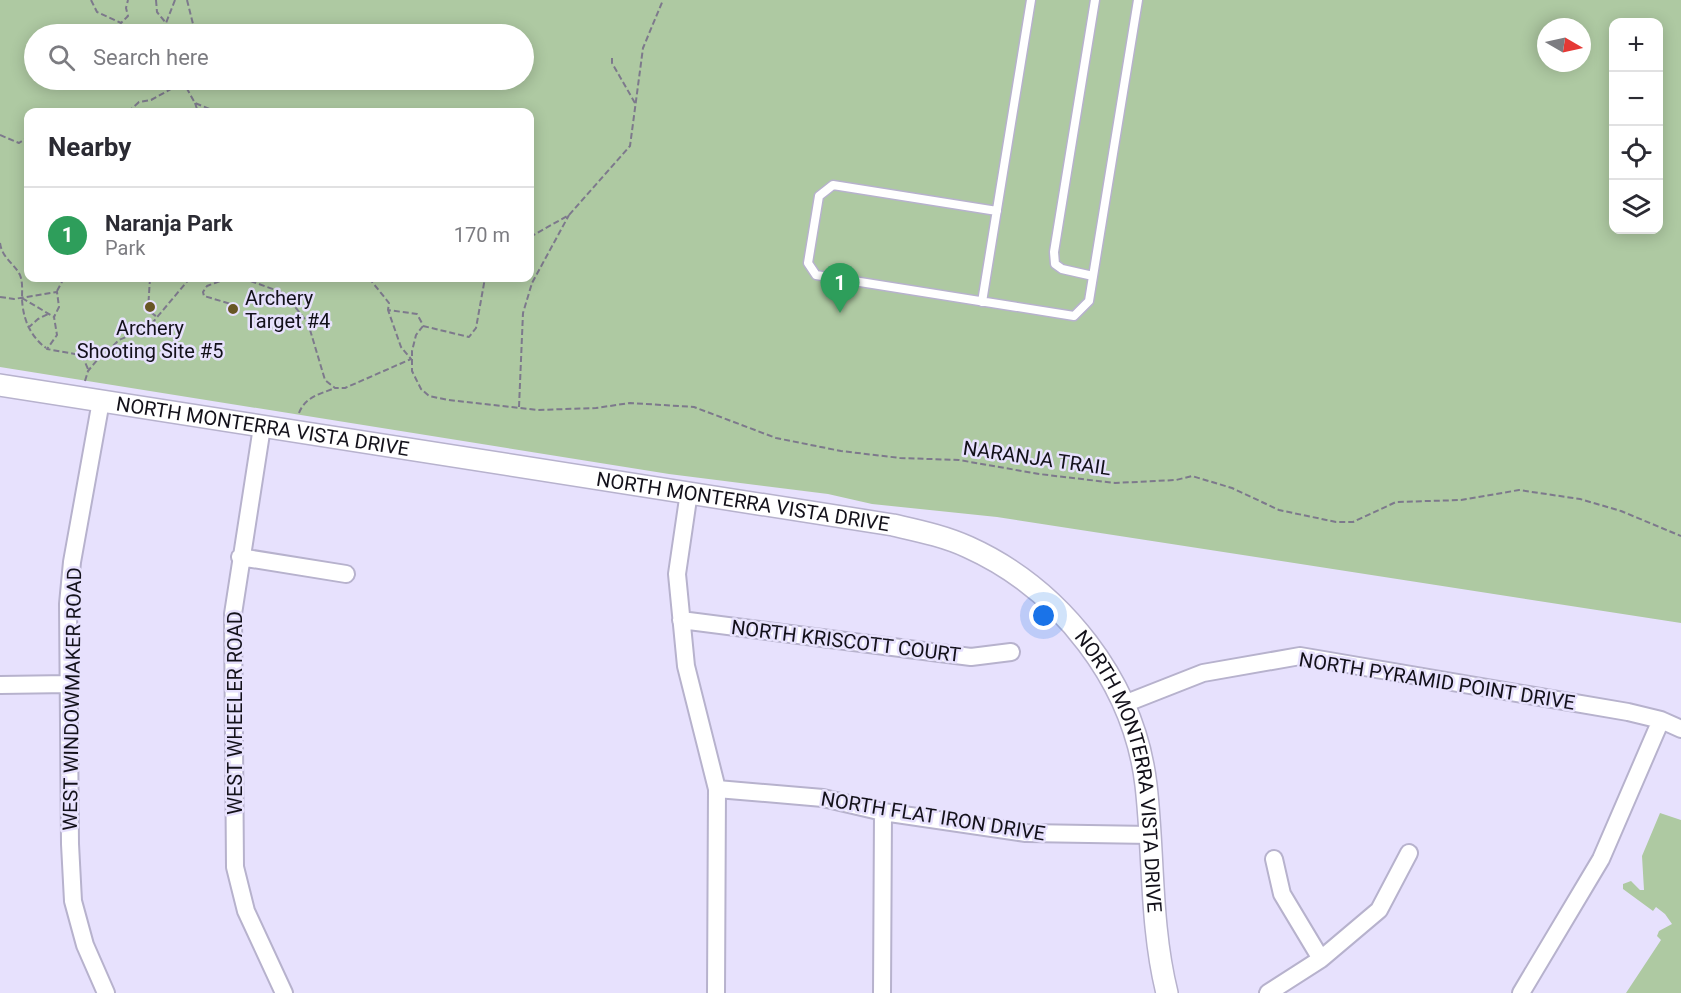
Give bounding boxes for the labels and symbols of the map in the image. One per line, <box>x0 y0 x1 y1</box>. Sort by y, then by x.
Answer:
north arrow <box>1537 18 1591 72</box>
pin: 1 <box>820 264 860 313</box>
place label: Archery Target #4 <box>245 286 330 333</box>
marker: Archery Shooting Site #5 <box>143 300 157 314</box>
marker: Archery Target #4 <box>226 302 240 316</box>
place label: Archery Shooting Site #5 <box>77 316 223 363</box>
street label: NORTH MONTERRA VISTA DRIVE <box>115 391 411 461</box>
street label: NARANJA TRAIL <box>962 436 1113 480</box>
street label: NORTH MONTERRA VISTA DRIVE <box>595 467 891 536</box>
street label: WEST WINDOWMAKER ROAD <box>58 567 86 831</box>
your location <box>1029 601 1058 630</box>
street label: WEST WHEELER ROAD <box>223 611 247 815</box>
street label: NORTH KRISCOTT COURT <box>730 615 962 667</box>
street label: NORTH MONTERRA VISTA DRIVE <box>1070 625 1167 913</box>
street label: NORTH PYRAMID POINT DRIVE <box>1297 647 1577 715</box>
street label: NORTH FLAT IRON DRIVE <box>819 786 1047 846</box>

